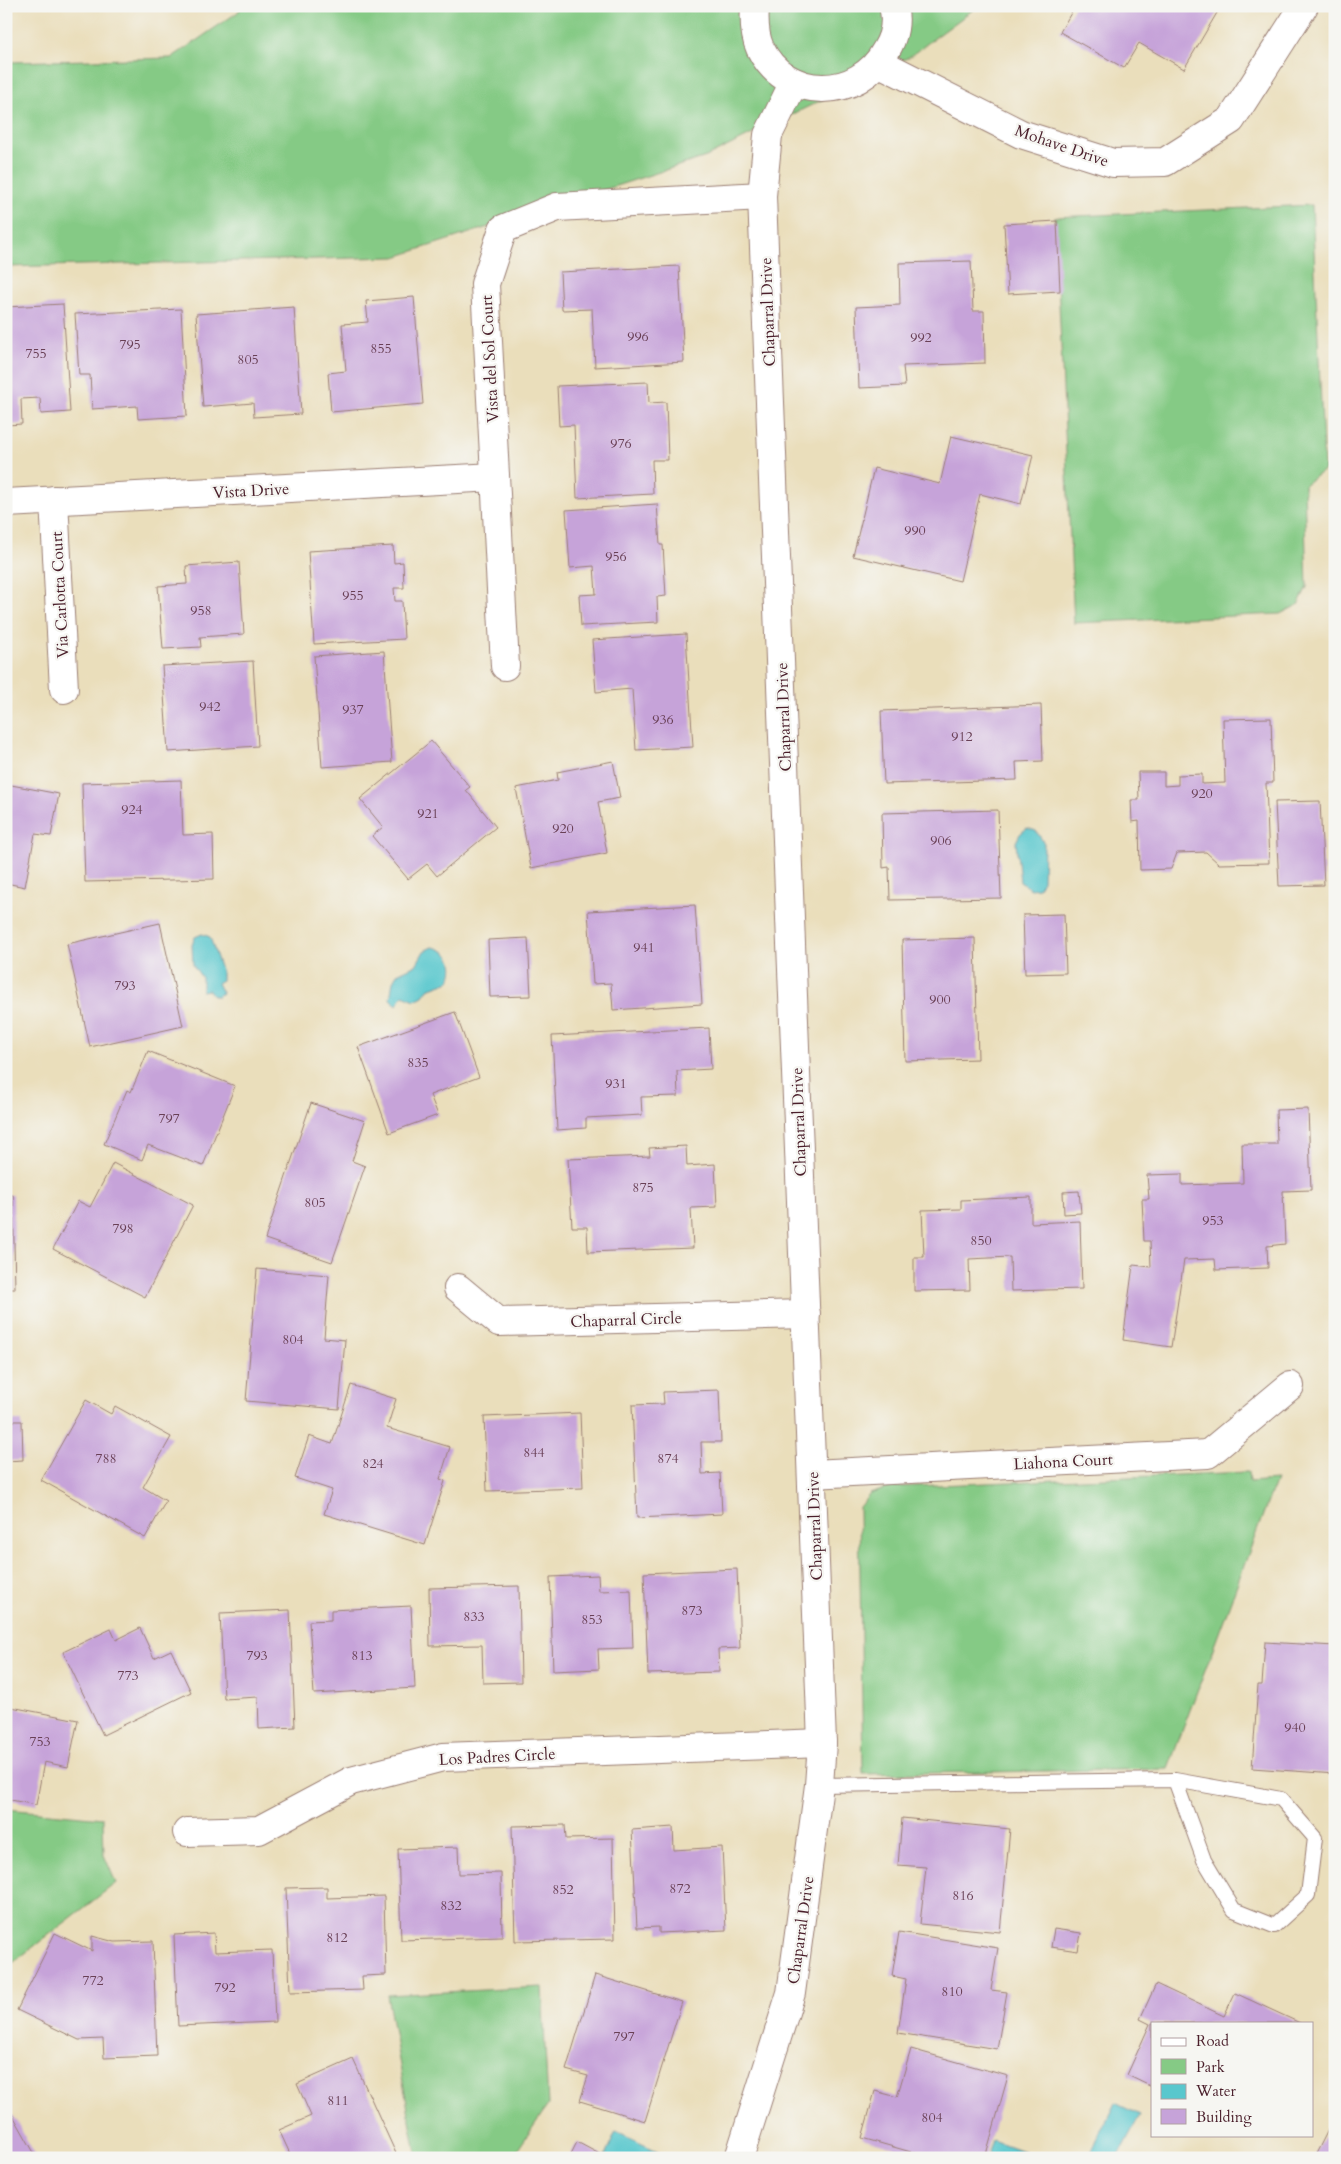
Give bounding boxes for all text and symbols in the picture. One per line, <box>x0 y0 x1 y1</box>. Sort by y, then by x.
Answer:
street label: Mohave Drive <box>1012 120 1111 172</box>
street label: Chaparral Drive <box>755 257 781 367</box>
street label: Vista del Sol Court <box>476 295 504 423</box>
house number: 996 <box>627 327 649 346</box>
house number: 992 <box>910 328 932 347</box>
house number: 795 <box>119 335 141 354</box>
house number: 855 <box>370 339 392 358</box>
house number: 755 <box>25 344 47 363</box>
house number: 805 <box>237 350 259 369</box>
house number: 976 <box>610 434 632 453</box>
street label: Vista Drive <box>212 478 290 504</box>
house number: 990 <box>904 521 926 540</box>
street label: Via Carlotta Court <box>46 531 74 659</box>
house number: 956 <box>605 547 627 566</box>
house number: 955 <box>342 586 364 605</box>
house number: 958 <box>190 601 212 620</box>
street label: Chaparral Drive <box>771 662 797 772</box>
house number: 942 <box>199 697 221 716</box>
house number: 937 <box>342 700 364 719</box>
house number: 936 <box>652 710 674 729</box>
house number: 912 <box>951 727 973 746</box>
house number: 920 <box>1191 784 1213 803</box>
house number: 924 <box>121 800 143 819</box>
house number: 921 <box>417 804 439 823</box>
house number: 920 <box>552 819 574 838</box>
house number: 906 <box>930 831 952 850</box>
house number: 941 <box>633 938 655 957</box>
house number: 793 <box>114 976 136 995</box>
house number: 900 <box>929 990 951 1009</box>
house number: 835 <box>407 1053 429 1072</box>
street label: Chaparral Drive <box>786 1067 812 1177</box>
house number: 931 <box>605 1074 627 1093</box>
house number: 797 <box>158 1109 180 1128</box>
house number: 875 <box>632 1178 654 1197</box>
house number: 805 <box>304 1193 326 1212</box>
house number: 953 <box>1202 1211 1224 1230</box>
house number: 798 <box>112 1219 134 1238</box>
house number: 850 <box>970 1231 992 1250</box>
street label: Chaparral Circle <box>570 1307 682 1333</box>
house number: 804 <box>282 1330 304 1349</box>
house number: 844 <box>523 1443 545 1462</box>
street label: Liahona Court <box>1013 1448 1113 1476</box>
house number: 788 <box>95 1449 117 1468</box>
house number: 874 <box>657 1449 679 1468</box>
house number: 824 <box>362 1454 384 1473</box>
street label: Chaparral Drive <box>802 1471 828 1581</box>
house number: 873 <box>681 1601 703 1620</box>
house number: 833 <box>463 1607 485 1626</box>
house number: 853 <box>581 1610 603 1629</box>
house number: 793 <box>246 1646 268 1665</box>
house number: 813 <box>351 1646 373 1665</box>
house number: 773 <box>117 1666 139 1685</box>
house number: 940 <box>1284 1718 1306 1737</box>
house number: 753 <box>29 1732 51 1751</box>
street label: Los Padres Circle <box>438 1743 556 1771</box>
street label: Chaparral Drive <box>783 1875 819 1986</box>
house number: 872 <box>669 1879 691 1898</box>
house number: 852 <box>552 1880 574 1899</box>
house number: 816 <box>952 1886 974 1905</box>
house number: 832 <box>440 1896 462 1915</box>
house number: 812 <box>326 1928 348 1947</box>
house number: 772 <box>82 1971 104 1990</box>
house number: 792 <box>214 1978 236 1997</box>
house number: 810 <box>941 1982 963 2001</box>
legend <box>1151 2022 1314 2136</box>
house number: 797 <box>613 2027 635 2046</box>
text: Road <box>1196 2031 1229 2051</box>
text: Park <box>1196 2057 1225 2077</box>
text: Water <box>1195 2081 1237 2101</box>
house number: 811 <box>327 2091 349 2110</box>
text: Building <box>1196 2107 1252 2127</box>
house number: 804 <box>921 2108 943 2127</box>

